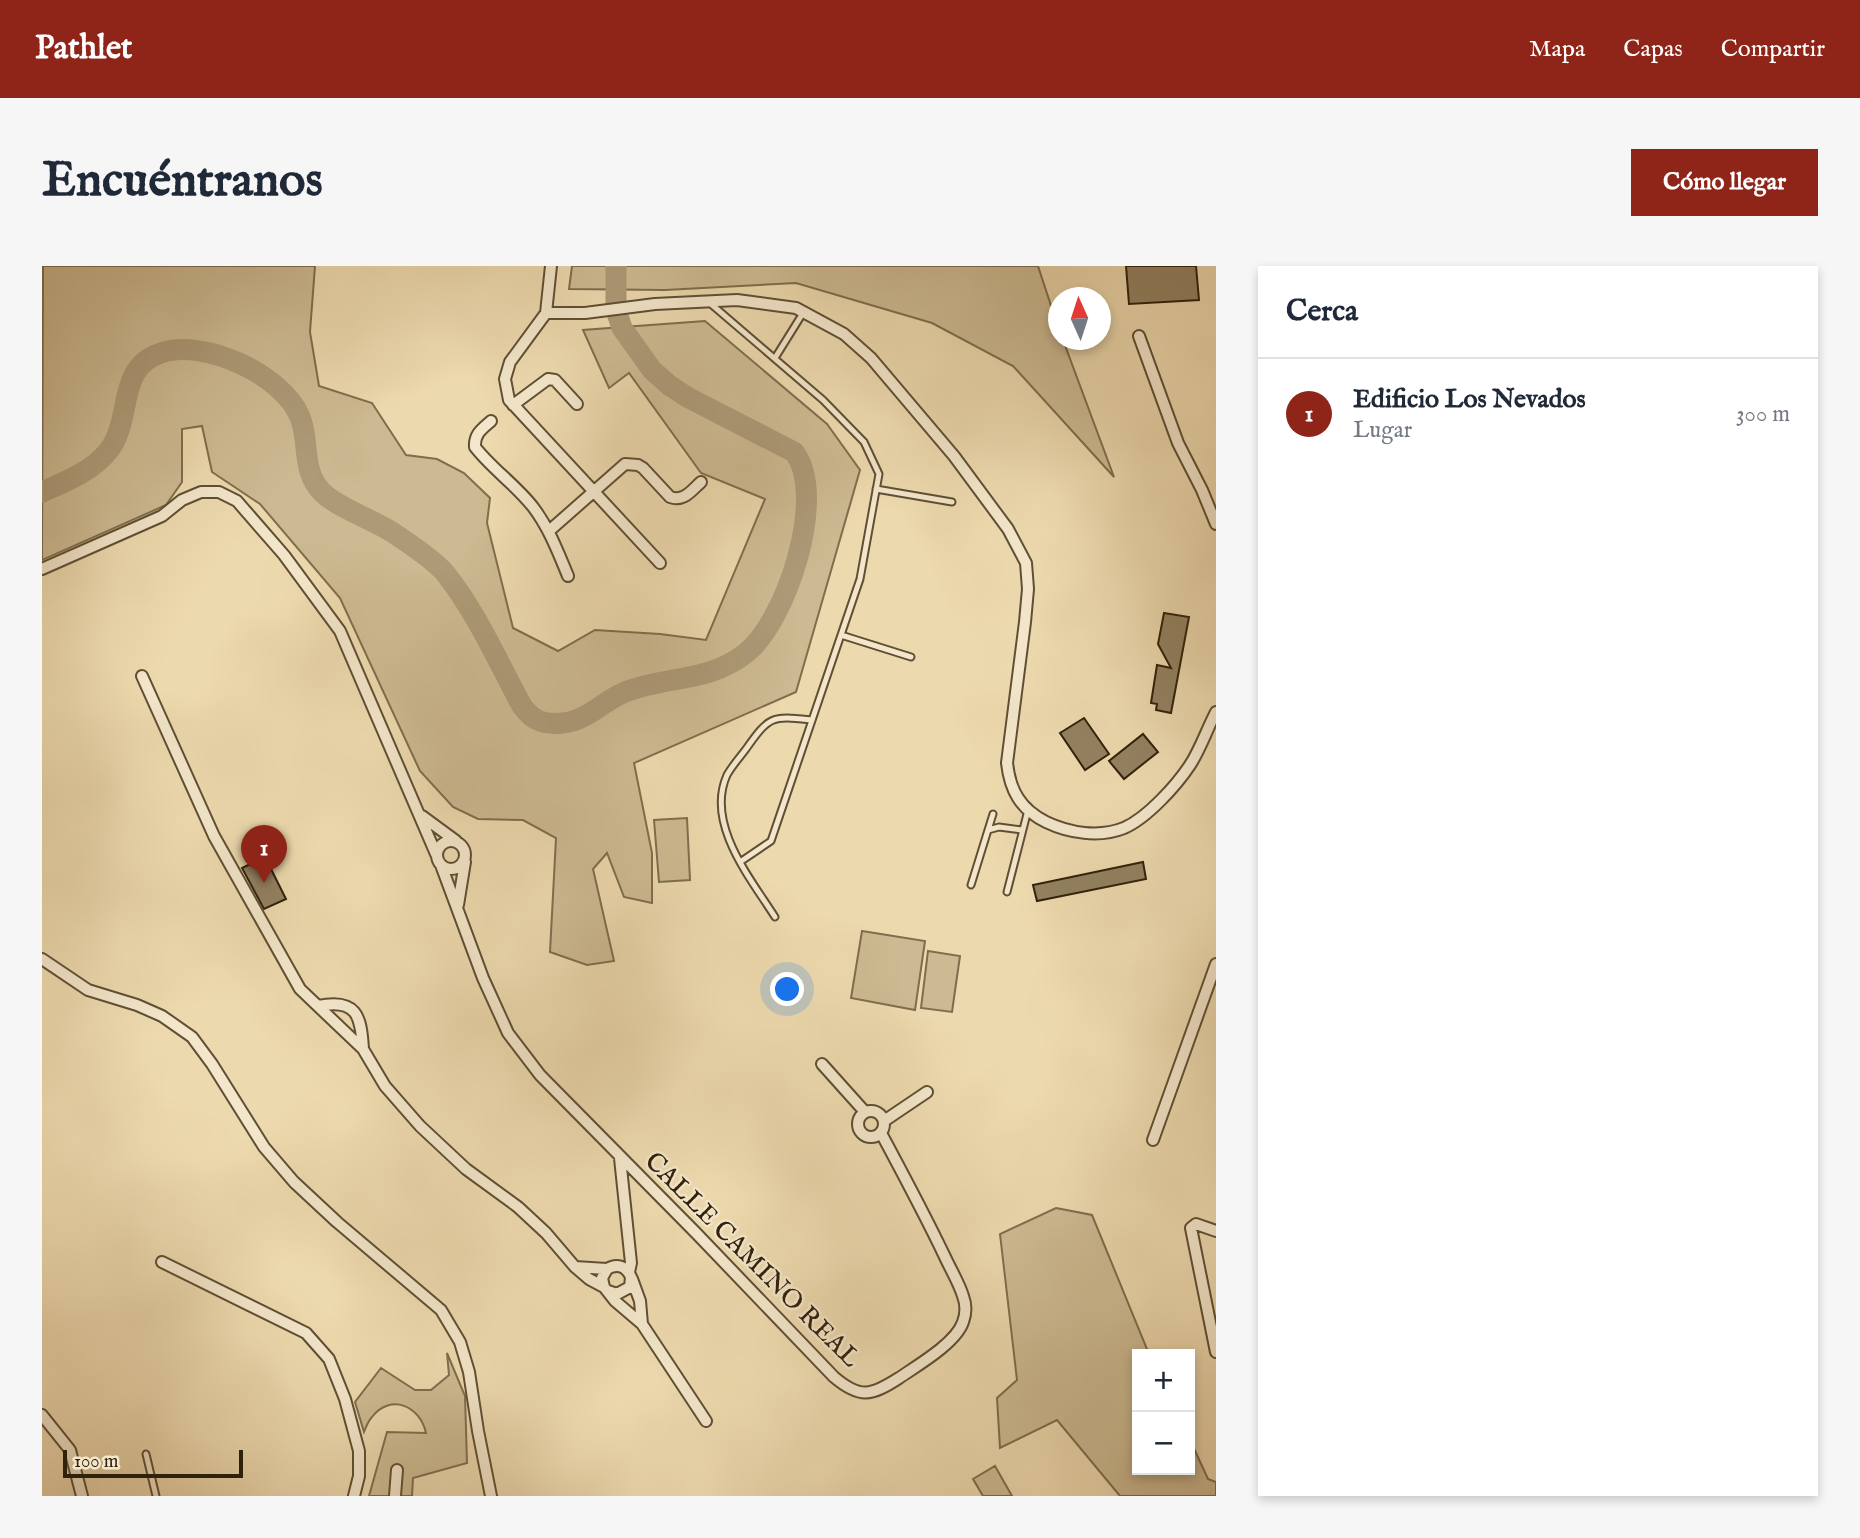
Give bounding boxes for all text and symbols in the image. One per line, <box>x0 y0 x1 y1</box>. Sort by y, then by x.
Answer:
text: Pathlet <box>35 28 132 70</box>
text: Mapa <box>1529 34 1585 65</box>
text: Capas <box>1623 34 1683 65</box>
text: Compartir <box>1721 34 1825 65</box>
button: Cómo llegar <box>1631 149 1818 216</box>
text: Encuéntranos <box>42 151 323 213</box>
north arrow <box>1048 287 1111 350</box>
text: Cerca <box>1286 293 1358 331</box>
text: Edificio Los Nevados <box>1353 383 1586 416</box>
text: 1 <box>1305 400 1313 429</box>
text: 300 m <box>1736 400 1790 429</box>
text: Lugar <box>1353 416 1412 445</box>
pin: 1 <box>241 825 287 883</box>
your location <box>770 972 804 1006</box>
street label: CALLE CAMINO REAL <box>637 1145 867 1375</box>
map controls <box>1132 1349 1195 1475</box>
button: + <box>1132 1349 1195 1412</box>
button: − <box>1132 1412 1195 1475</box>
scale bar <box>63 1447 243 1479</box>
text: 100 m <box>74 1450 118 1474</box>

